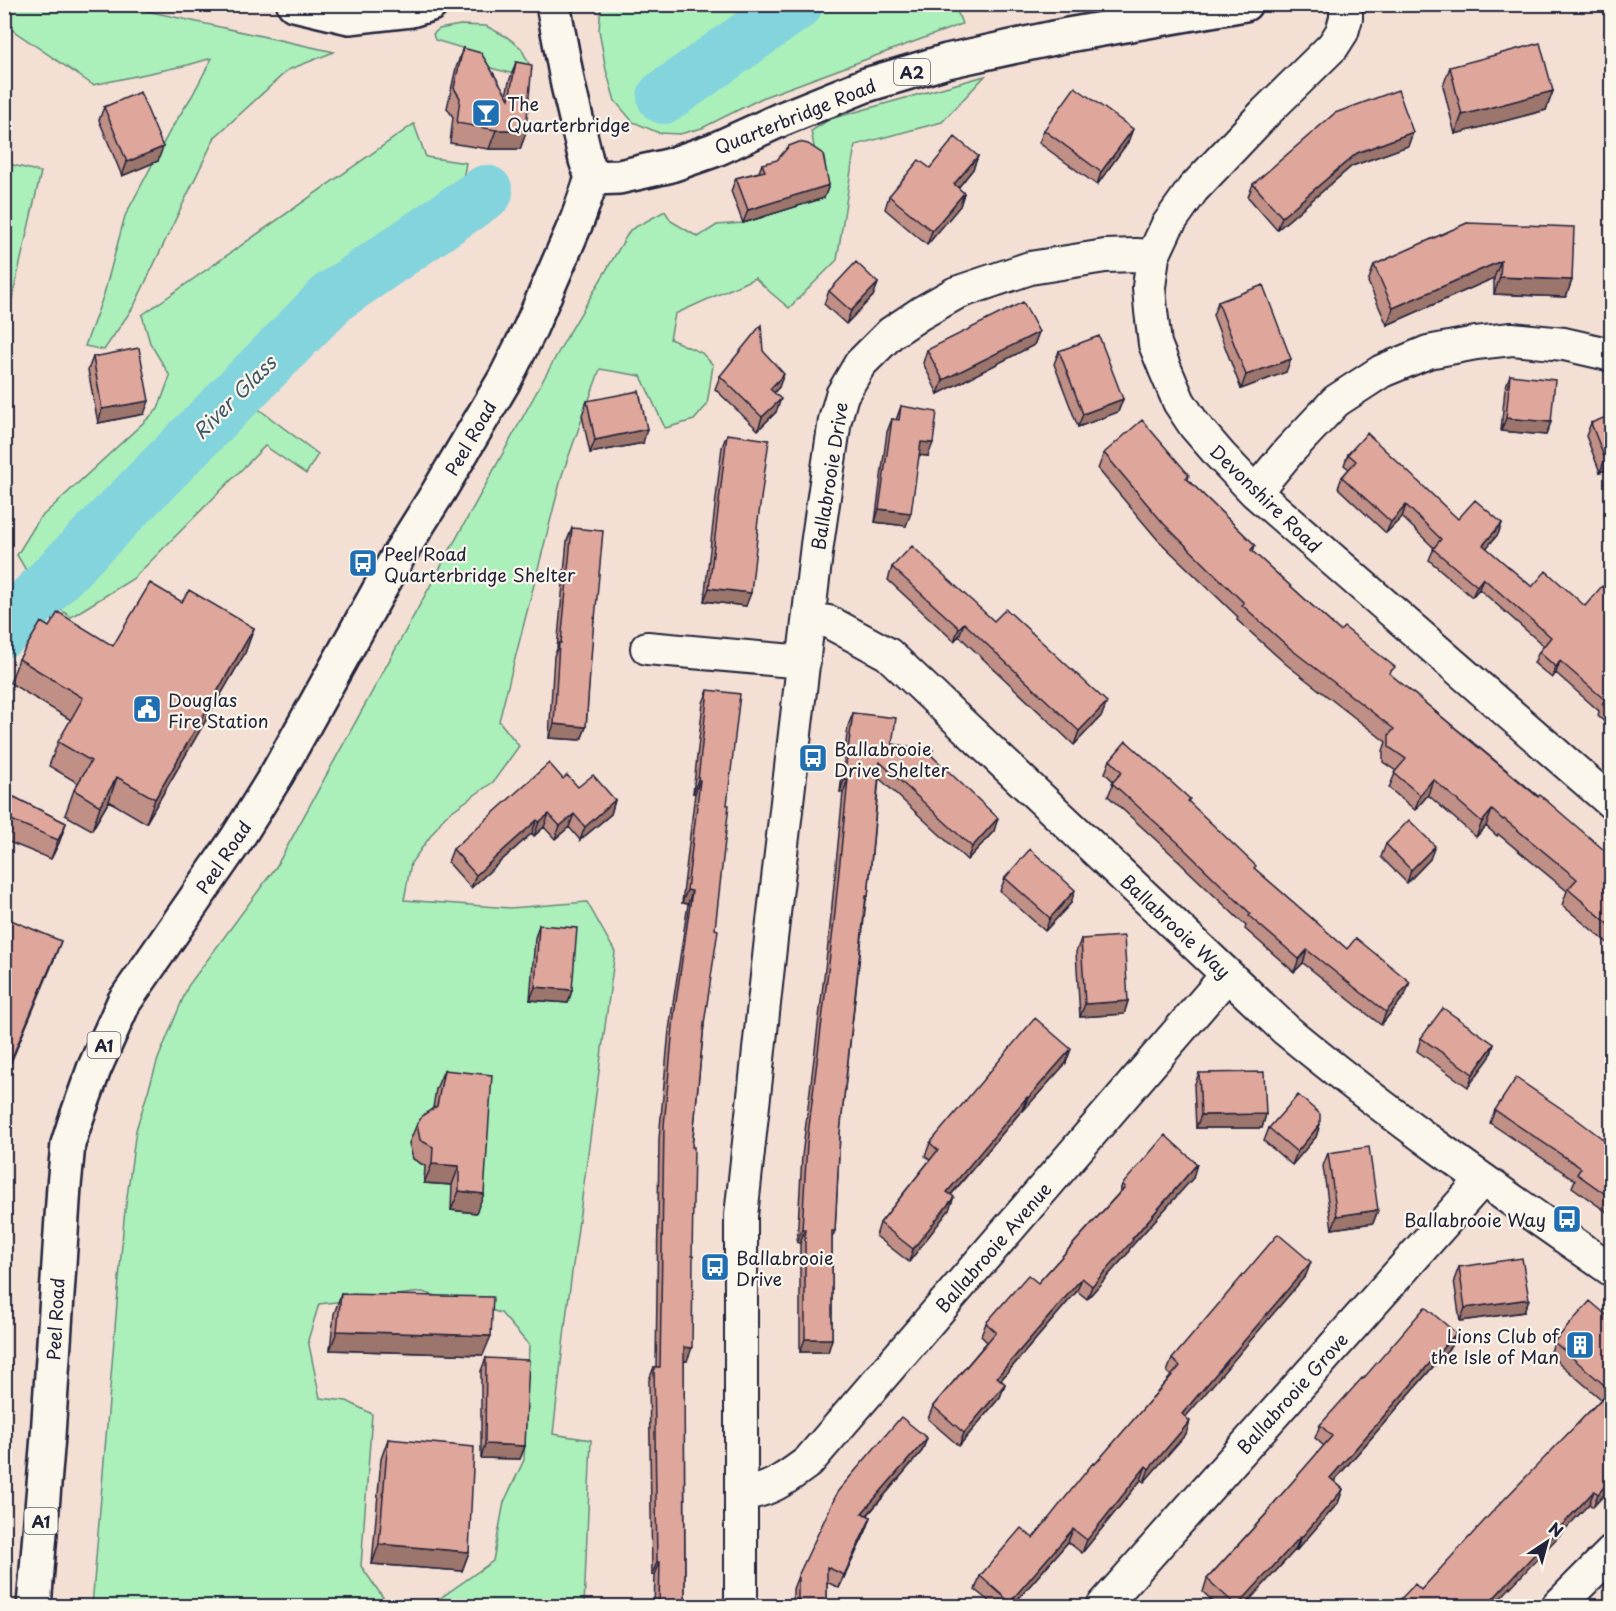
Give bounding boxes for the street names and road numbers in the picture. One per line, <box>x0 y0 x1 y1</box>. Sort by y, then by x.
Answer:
road number: A2 <box>894 59 930 85</box>
street label: Quarterbridge Road <box>710 71 880 161</box>
street label: Peel Road <box>438 395 502 481</box>
street label: Ballabrooie Drive <box>804 400 854 552</box>
street label: Devonshire Road <box>1204 438 1328 558</box>
street label: Peel Road <box>189 815 257 899</box>
street label: Ballabrooie Way <box>1115 868 1237 984</box>
road number: A1 <box>88 1032 120 1058</box>
street label: Ballabrooie Avenue <box>929 1176 1057 1318</box>
street label: Peel Road <box>39 1277 71 1361</box>
street label: Ballabrooie Grove <box>1230 1326 1354 1460</box>
road number: A1 <box>24 1508 57 1534</box>

